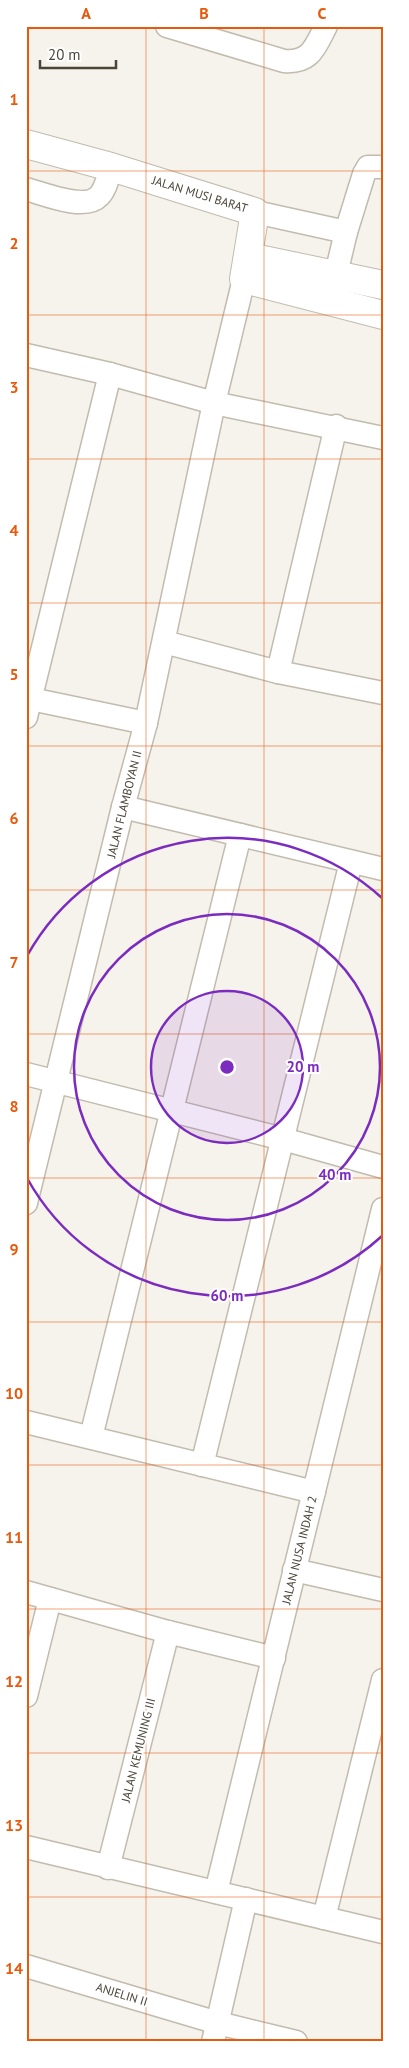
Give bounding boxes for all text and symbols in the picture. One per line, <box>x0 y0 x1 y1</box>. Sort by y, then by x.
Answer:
text: A <box>81 3 91 23</box>
text: B <box>199 3 209 23</box>
text: C <box>318 3 327 23</box>
scale bar <box>40 38 116 70</box>
text: 20 m <box>48 45 81 64</box>
text: 1 <box>9 89 19 109</box>
street label: JALAN MUSI BARAT <box>149 172 250 216</box>
text: 2 <box>9 233 19 253</box>
text: 3 <box>9 377 19 397</box>
text: 4 <box>9 520 19 540</box>
text: 5 <box>9 664 19 684</box>
street label: JALAN FLAMBOYAN II <box>103 749 145 860</box>
text: 6 <box>9 808 19 828</box>
text: 7 <box>9 952 19 972</box>
text: 20 m <box>287 1057 319 1076</box>
centre of rings <box>218 1058 236 1076</box>
text: 8 <box>9 1096 19 1116</box>
text: 40 m <box>319 1165 351 1184</box>
text: 9 <box>9 1239 19 1259</box>
text: 60 m <box>211 1286 243 1305</box>
text: 10 <box>5 1383 23 1403</box>
street label: JALAN NUSA INDAH 2 <box>278 1494 320 1607</box>
text: 11 <box>5 1527 23 1547</box>
text: 12 <box>5 1671 23 1691</box>
street label: JALAN KEMUNING III <box>118 1696 158 1805</box>
text: 13 <box>5 1815 23 1835</box>
text: 14 <box>5 1958 23 1978</box>
street label: ANJELIN II <box>94 1979 150 2009</box>

